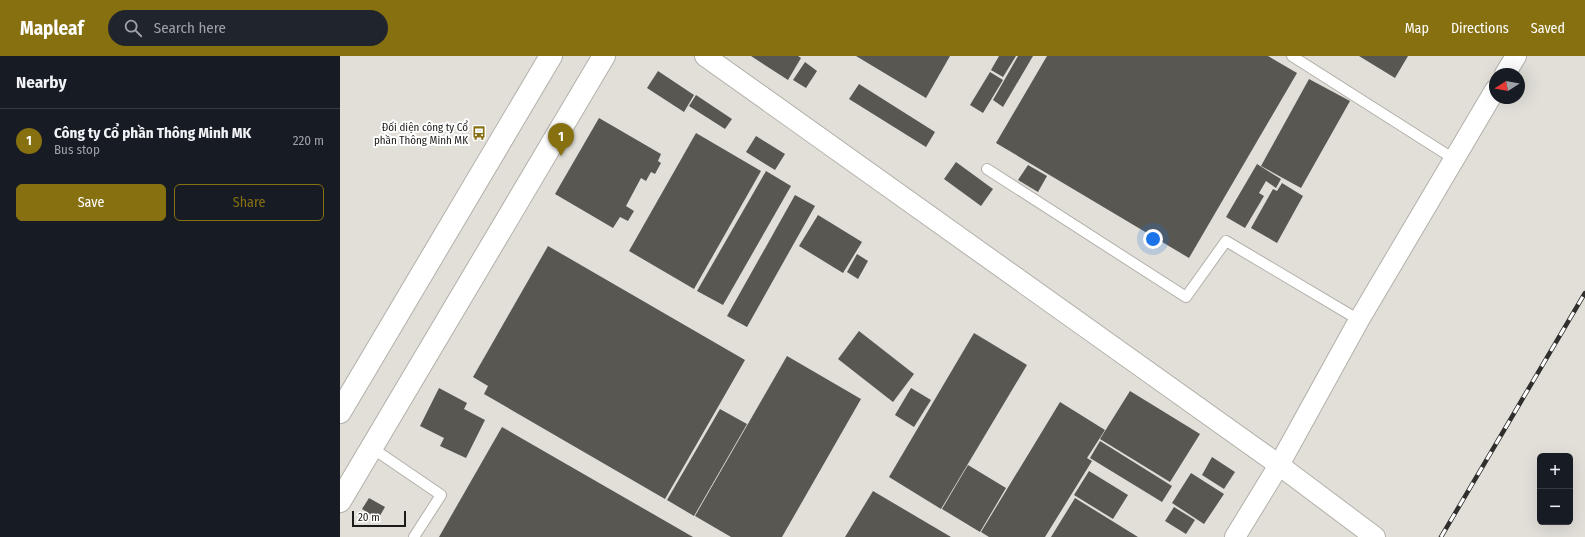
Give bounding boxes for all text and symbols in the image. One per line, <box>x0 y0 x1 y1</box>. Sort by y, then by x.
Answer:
search box <box>108 10 388 46</box>
text: Mapleaf <box>20 17 84 40</box>
icon: search <box>122 17 144 39</box>
text: Search here <box>154 19 226 37</box>
text: Map <box>1405 20 1429 37</box>
text: Directions <box>1451 20 1509 37</box>
text: Saved <box>1531 20 1565 37</box>
north arrow <box>1489 68 1525 104</box>
text: Nearby <box>16 72 67 93</box>
place label: Đối diện công ty Cổ phần Thông Minh MK <box>374 120 468 147</box>
pin: 1 <box>548 123 574 156</box>
text: Công ty Cổ phần Thông Minh MK <box>54 124 251 142</box>
bus stop icon: Đối diện công ty Cổ phần Thông Minh MK <box>471 125 487 141</box>
text: 1 <box>26 133 32 148</box>
text: 220 m <box>293 133 324 148</box>
text: Bus stop <box>54 142 100 157</box>
button: Save <box>16 184 166 221</box>
button: Share <box>174 184 324 221</box>
your location <box>1143 229 1163 249</box>
map controls <box>1537 453 1573 525</box>
button: + <box>1537 453 1573 489</box>
button: − <box>1537 489 1573 525</box>
scale bar <box>352 509 406 528</box>
text: 20 m <box>358 511 380 524</box>

